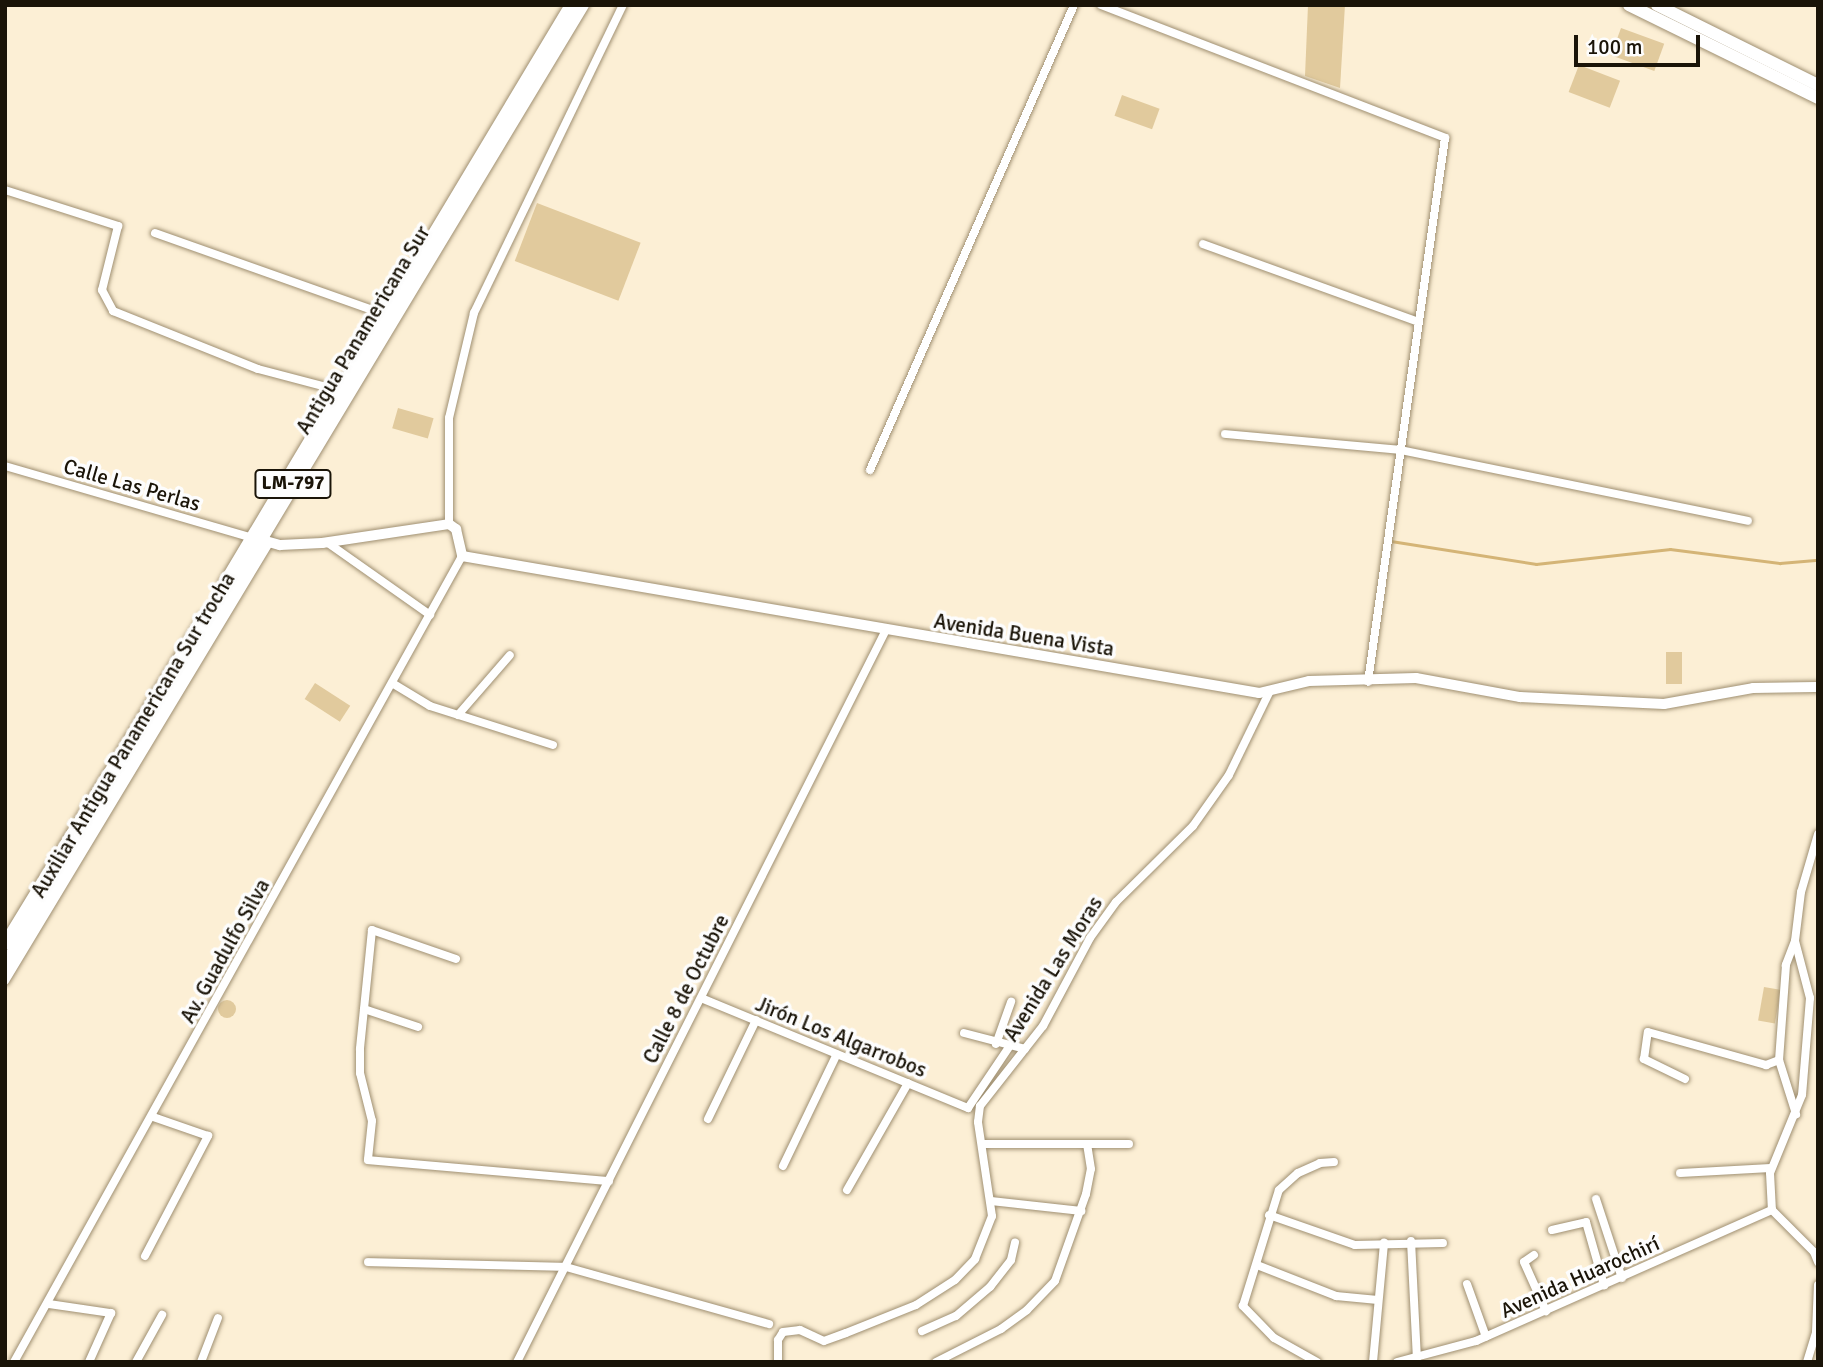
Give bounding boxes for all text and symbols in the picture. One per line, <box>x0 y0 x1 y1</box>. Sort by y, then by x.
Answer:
scale bar <box>1578 21 1704 65</box>
text: 100 m <box>1587 34 1642 60</box>
street label: Antigua Panamericana Sur <box>291 221 435 439</box>
street label: Calle Las Perlas <box>61 453 203 517</box>
road number: LM-797 <box>253 468 333 499</box>
street label: Auxiliar Antigua Panamericana Sur trocha <box>26 568 240 902</box>
street label: Avenida Buena Vista <box>932 608 1116 662</box>
street label: Av. Guadulfo Silva <box>175 874 275 1028</box>
street label: Avenida Las Moras <box>998 892 1108 1046</box>
street label: Calle 8 de Octubre <box>638 910 734 1068</box>
street label: Jirón Los Algarrobos <box>752 991 930 1083</box>
street label: Avenida Huarochirí <box>1497 1231 1663 1323</box>

